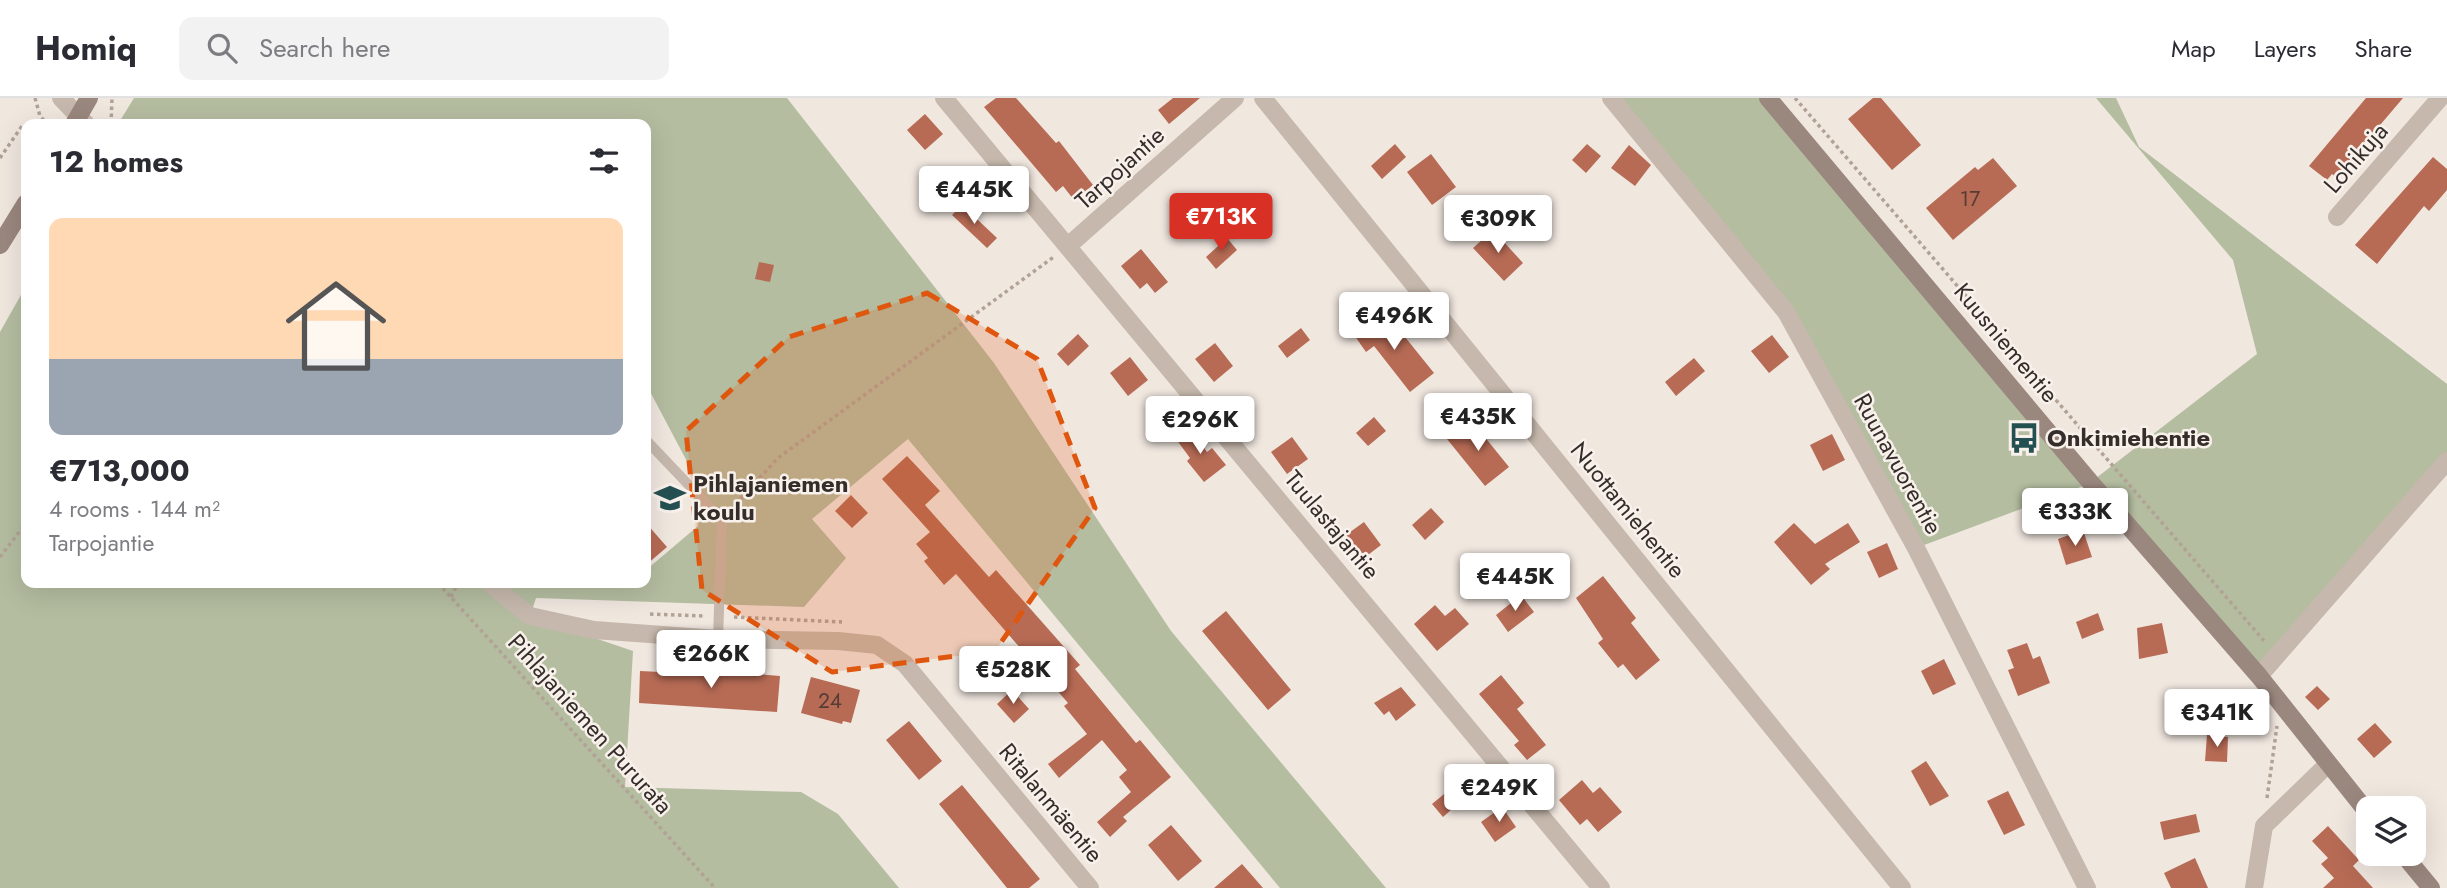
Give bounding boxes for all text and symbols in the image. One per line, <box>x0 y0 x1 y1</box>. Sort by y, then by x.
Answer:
search box <box>179 17 669 80</box>
text: Homiq <box>35 25 137 72</box>
icon: search <box>203 29 241 67</box>
text: Search here <box>259 29 390 67</box>
text: Map <box>2171 31 2216 66</box>
text: Layers <box>2254 31 2316 66</box>
text: Share <box>2354 31 2412 66</box>
street label: Lohikuja <box>2315 115 2396 201</box>
street label: Tarpojantie <box>1067 118 1172 217</box>
text: 12 homes <box>49 140 183 183</box>
icon: filters <box>585 142 623 180</box>
pin: €445K <box>925 166 1023 226</box>
text: €445K <box>935 172 1013 206</box>
house number: 17 <box>1960 184 1980 214</box>
pin: €713K <box>1172 194 1270 253</box>
pin: €309K <box>1449 195 1547 255</box>
text: €713K <box>1185 199 1257 233</box>
text: €309K <box>1460 201 1536 235</box>
icon: home <box>273 263 399 389</box>
street label: Kuusniementie <box>1946 275 2067 410</box>
pin: €496K <box>1345 292 1443 352</box>
text: €496K <box>1355 298 1433 332</box>
street label: Ruunavuorentie <box>1845 387 1952 541</box>
pin: €435K <box>1429 394 1527 453</box>
pin: €296K <box>1151 396 1249 456</box>
text: €435K <box>1440 399 1516 433</box>
text: €296K <box>1161 402 1239 436</box>
place label: Onkimiehentie <box>2047 420 2210 455</box>
bus stop icon: Onkimiehentie <box>2007 421 2041 455</box>
street label: Nuottamiehentie <box>1562 434 1694 585</box>
text: €713,000 <box>49 449 190 492</box>
street label: Tuulastajantie <box>1276 462 1389 587</box>
place label: Pihlajaniemen koulu <box>693 466 849 529</box>
school or university icon: Pihlajaniemen koulu <box>653 481 687 515</box>
pin: €333K <box>2026 489 2124 548</box>
text: 4 rooms · 144 m² <box>49 492 220 526</box>
text: €333K <box>2038 494 2112 528</box>
text: Tarpojantie <box>49 526 154 560</box>
pin: €445K <box>1466 554 1564 613</box>
text: €445K <box>1476 559 1554 593</box>
street label: Pihlajaniemen Pururata <box>500 626 681 822</box>
pin: €266K <box>662 630 760 690</box>
text: €266K <box>672 636 750 670</box>
pin: €528K <box>964 646 1062 706</box>
text: €528K <box>975 652 1051 686</box>
house number: 24 <box>818 686 842 716</box>
pin: €341K <box>2168 690 2266 749</box>
text: €341K <box>2180 695 2254 729</box>
street label: Ritalanmäentie <box>991 735 1112 870</box>
pin: €249K <box>1450 764 1548 824</box>
text: €249K <box>1460 770 1538 804</box>
map controls <box>2356 796 2426 866</box>
button: layers <box>2356 796 2426 866</box>

